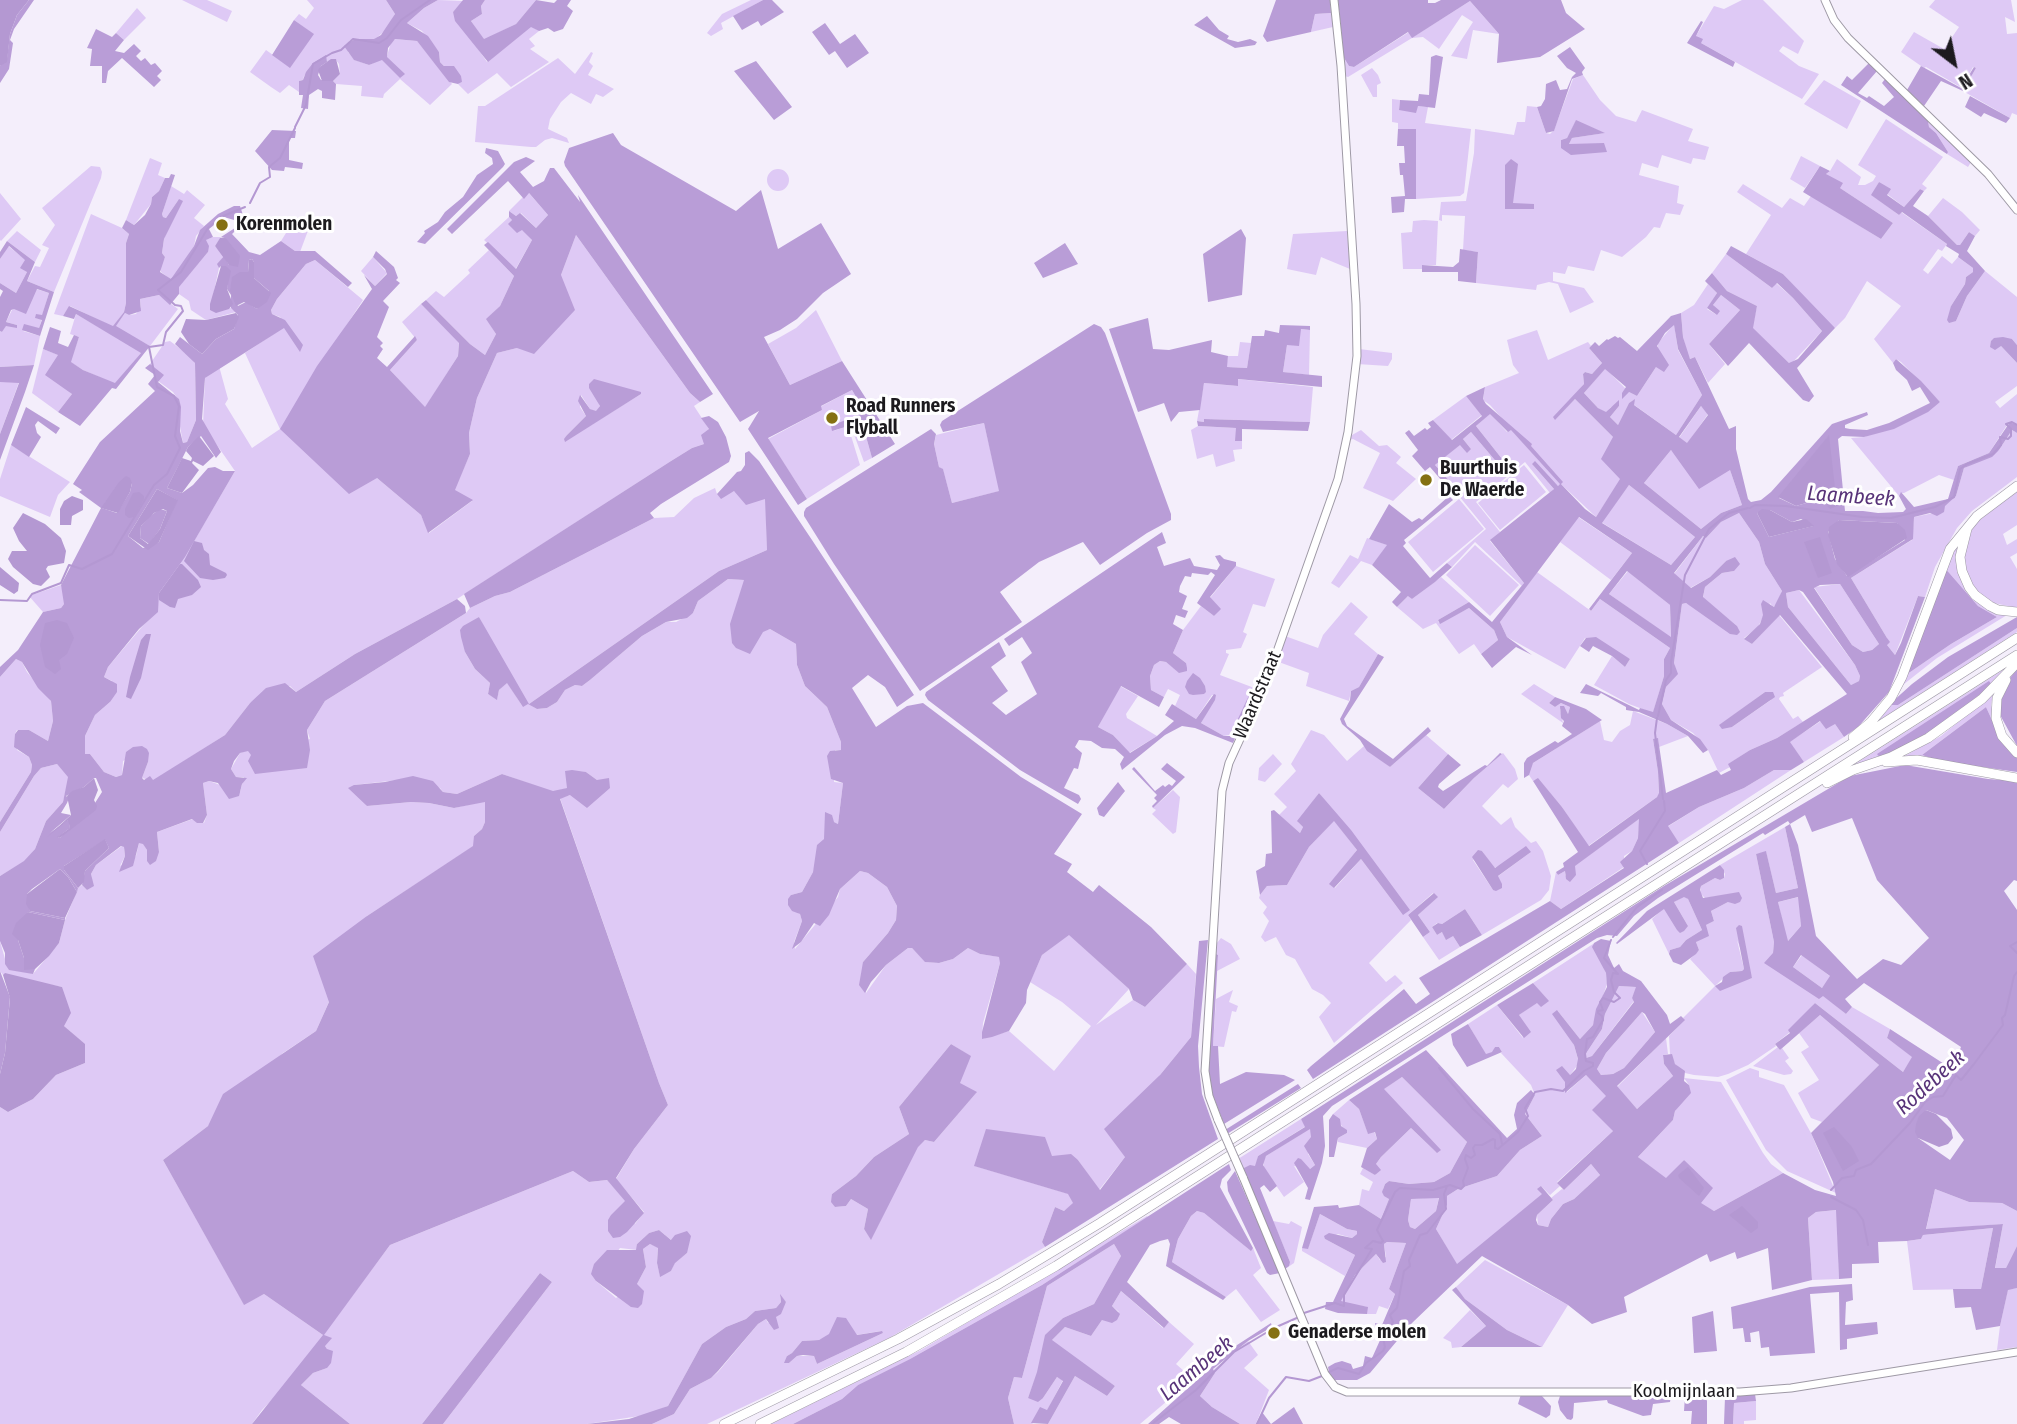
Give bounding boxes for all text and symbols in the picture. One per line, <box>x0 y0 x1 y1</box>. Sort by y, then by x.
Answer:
north arrow <box>1919 28 1989 98</box>
text: N <box>1954 68 1976 94</box>
place label: Korenmolen <box>236 214 332 236</box>
marker: Korenmolen <box>214 217 230 233</box>
place label: Road Runners Flyball <box>846 396 955 440</box>
marker: Road Runners Flyball <box>824 410 840 426</box>
place label: Buurthuis De Waerde <box>1440 458 1524 502</box>
marker: Buurthuis De Waerde <box>1418 472 1434 488</box>
water label: Laambeek <box>1806 481 1896 513</box>
street label: Waardstraat <box>1229 647 1287 743</box>
water label: Rodebeek <box>1891 1045 1971 1121</box>
place label: Genaderse molen <box>1288 1322 1426 1344</box>
marker: Genaderse molen <box>1266 1325 1282 1341</box>
water label: Laambeek <box>1155 1331 1239 1407</box>
street label: Koolmijnlaan <box>1633 1381 1735 1403</box>

